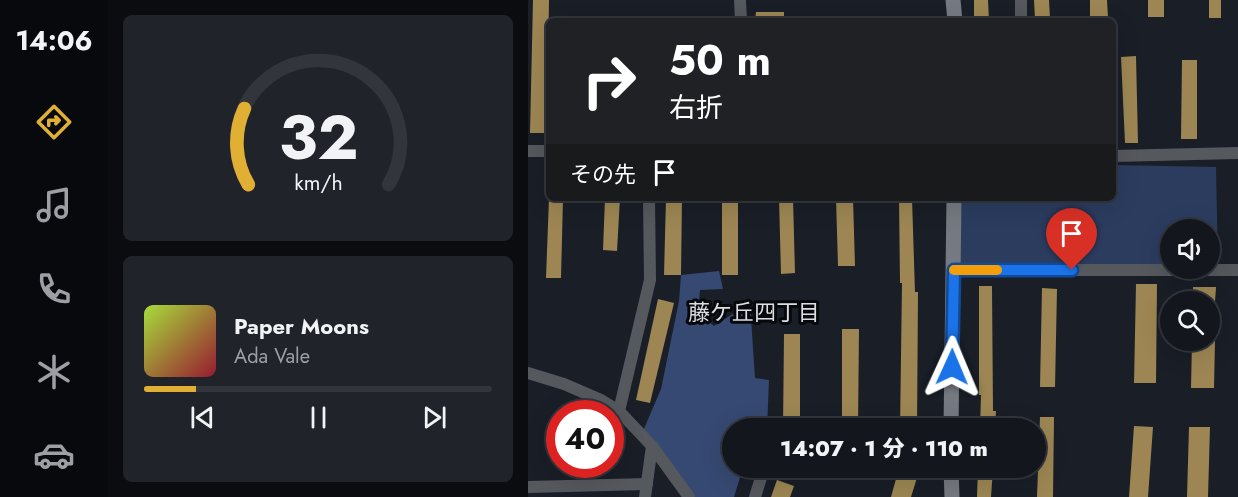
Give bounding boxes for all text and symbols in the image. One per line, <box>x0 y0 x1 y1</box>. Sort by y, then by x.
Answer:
text: 14:06 <box>15 21 93 60</box>
text: 50 m <box>669 30 771 91</box>
icon: right <box>570 42 648 120</box>
text: 右折 <box>669 88 723 127</box>
text: 32 <box>278 92 358 182</box>
icon: directions <box>33 101 75 143</box>
icon: arrive <box>648 156 681 189</box>
text: その先 <box>570 158 636 190</box>
text: km/h <box>294 167 342 198</box>
icon: music <box>33 184 75 226</box>
pin <box>1046 208 1097 270</box>
icon: arrive <box>1055 217 1088 250</box>
map controls <box>1160 219 1220 351</box>
button: sound <box>1160 219 1220 279</box>
icon: phone <box>33 268 75 310</box>
button: search <box>1160 291 1220 351</box>
district label: 藤ケ丘四丁目 <box>688 296 820 328</box>
text: Paper Moons <box>234 310 369 342</box>
position arrow <box>920 335 984 399</box>
text: Ada Vale <box>234 342 310 371</box>
icon: climate <box>33 351 75 393</box>
speed limit sign: 40 <box>546 400 624 478</box>
icon: previous <box>186 401 219 434</box>
icon: pause <box>302 401 335 434</box>
icon: next <box>418 401 451 434</box>
text: 14:07 · 1 分 · 110 m <box>780 432 988 464</box>
icon: car <box>33 434 75 476</box>

